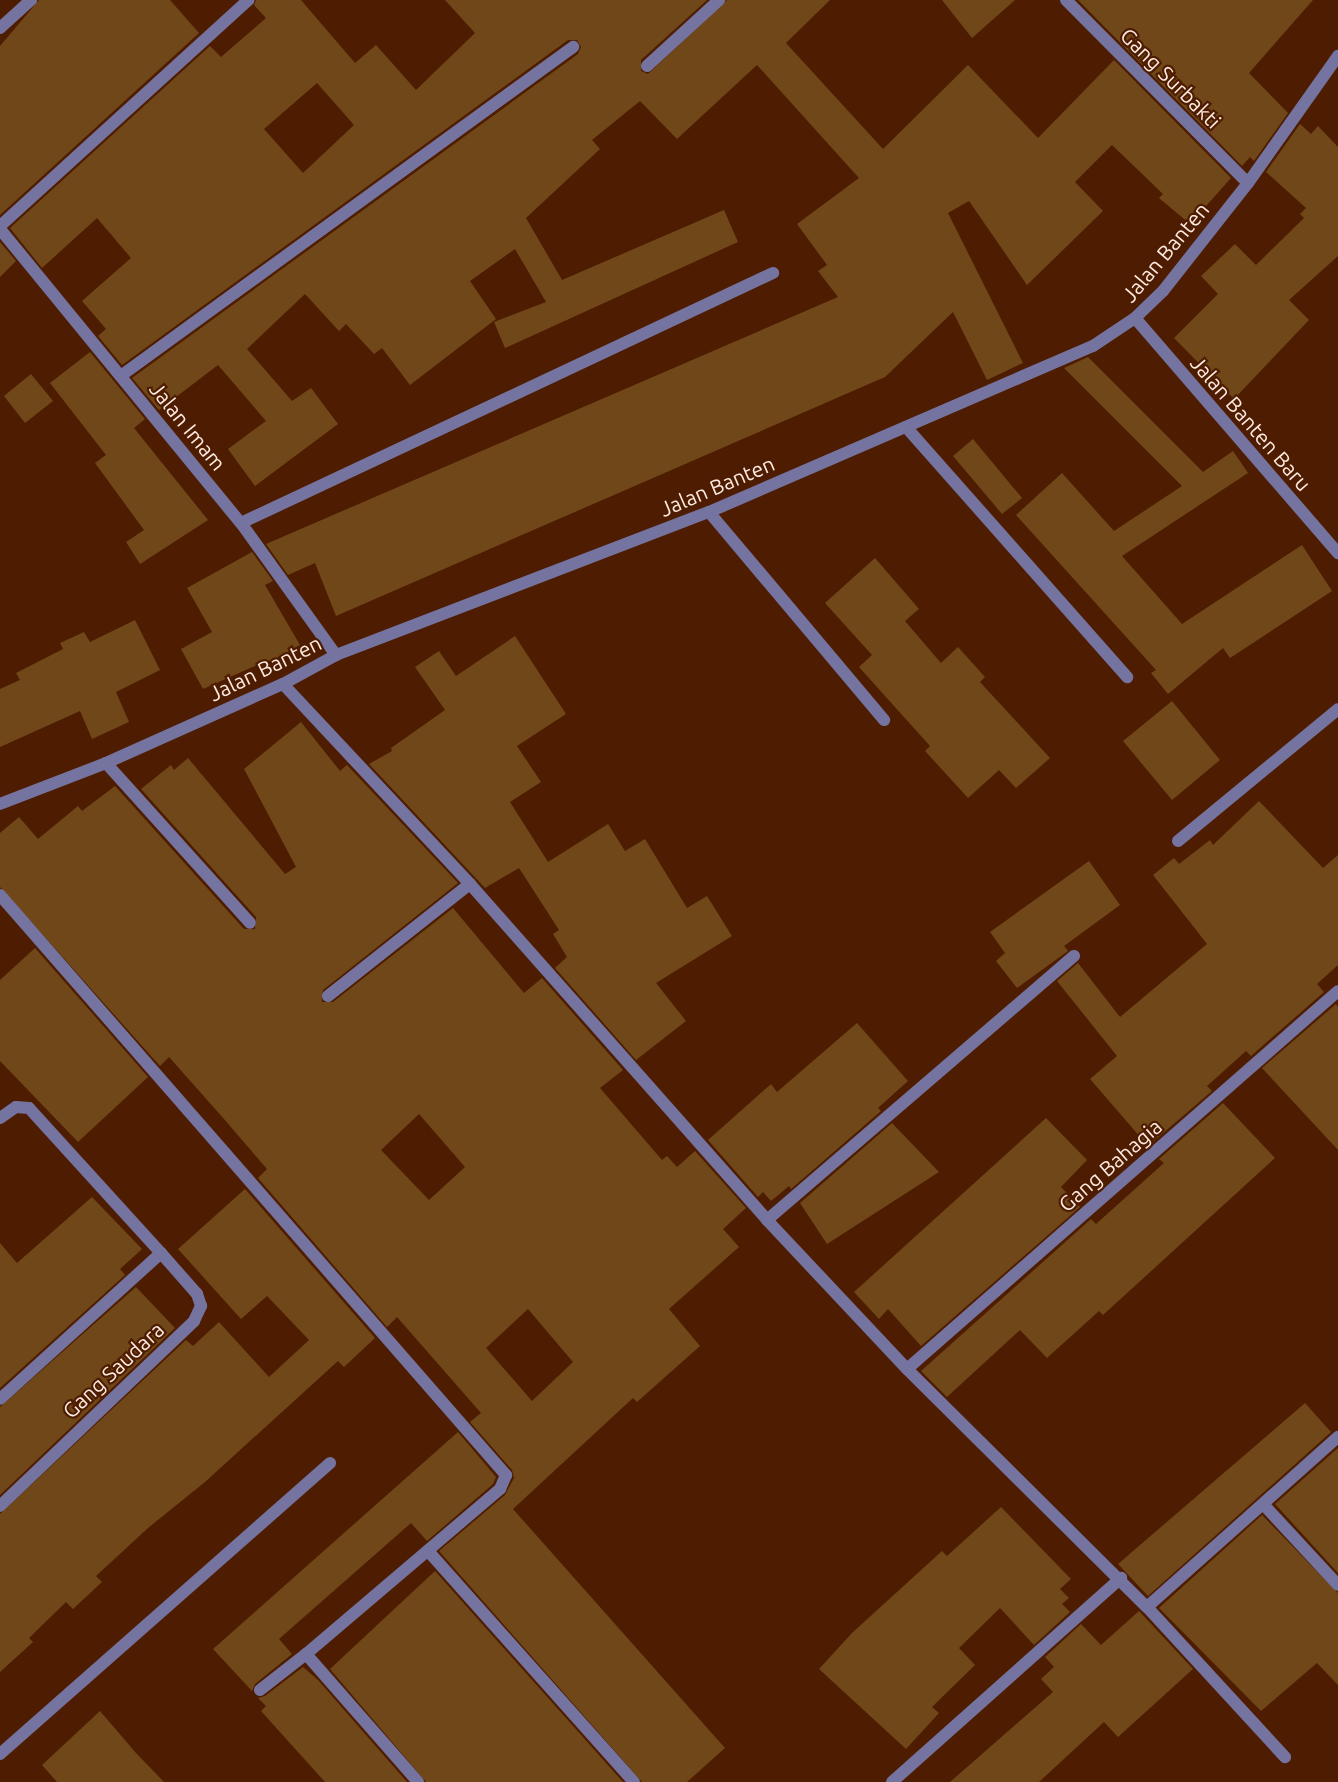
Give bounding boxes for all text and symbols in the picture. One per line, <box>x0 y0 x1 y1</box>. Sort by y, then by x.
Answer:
street label: Gang Surbakti <box>1116 23 1226 133</box>
street label: Jalan Banten <box>1116 197 1214 307</box>
street label: Jalan Banten Baru <box>1185 350 1317 496</box>
street label: Jalan Imam <box>145 377 231 475</box>
street label: Jalan Banten <box>656 451 778 521</box>
street label: Jalan Banten <box>205 630 325 706</box>
street label: Gang Bahagia <box>1053 1113 1167 1217</box>
street label: Gang Saudara <box>57 1317 169 1423</box>

